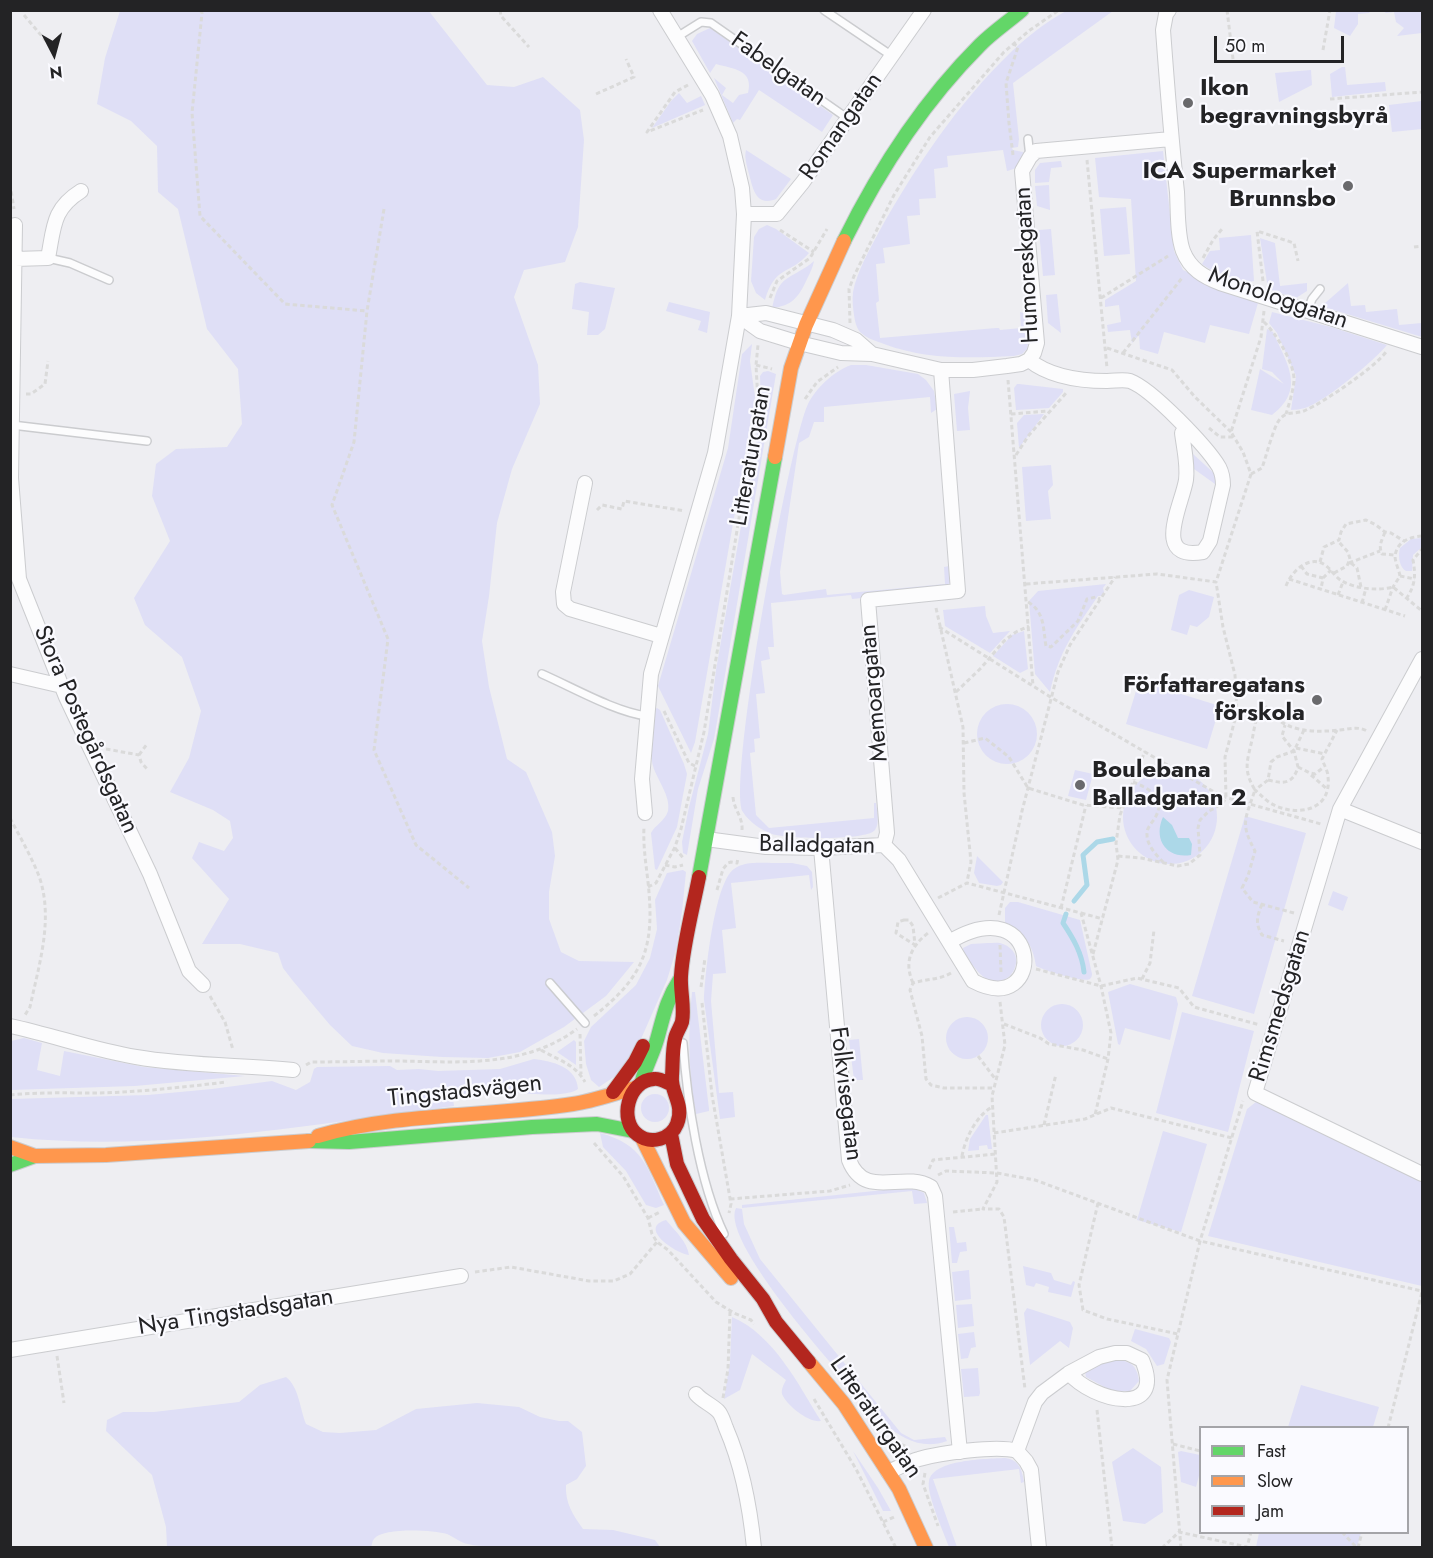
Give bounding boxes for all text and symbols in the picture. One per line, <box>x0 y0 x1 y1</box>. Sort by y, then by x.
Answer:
north arrow <box>24 24 84 84</box>
scale bar <box>1217 24 1348 62</box>
street label: Fabelgatan <box>725 27 831 113</box>
text: 50 m <box>1225 33 1265 59</box>
text: N <box>48 60 63 85</box>
street label: Romangatan <box>794 68 890 186</box>
place label: Ikon begravningsbyrå <box>1200 75 1388 131</box>
marker: Ikon begravningsbyrå <box>1181 96 1195 110</box>
place label: ICA Supermarket Brunnsbo <box>1142 158 1336 214</box>
marker: ICA Supermarket Brunnsbo <box>1341 179 1355 193</box>
street label: Humoreskgatan <box>1010 186 1046 344</box>
street label: Monologgatan <box>1204 262 1352 336</box>
street label: Litteraturgatan <box>725 384 779 528</box>
street label: Stora Postegårdsgatan <box>26 622 144 838</box>
street label: Memoargatan <box>855 623 895 763</box>
place label: Författaregatans förskola <box>1123 672 1305 728</box>
marker: Författaregatans förskola <box>1310 693 1324 707</box>
place label: Boulebana Balladgatan 2 <box>1092 757 1246 813</box>
marker: Boulebana Balladgatan 2 <box>1073 778 1087 792</box>
street label: Balladgatan <box>759 831 875 861</box>
street label: Rimsmedsgatan <box>1244 926 1318 1086</box>
street label: Folkvisegatan <box>822 1025 868 1163</box>
street label: Tingstadsvägen <box>387 1070 543 1114</box>
street label: Nya Tingstadsgatan <box>136 1283 336 1343</box>
street label: Litteraturgatan <box>822 1352 928 1484</box>
legend <box>1199 1426 1409 1534</box>
text: Fast <box>1257 1438 1286 1464</box>
text: Slow <box>1257 1468 1293 1494</box>
text: Jam <box>1257 1498 1284 1524</box>

